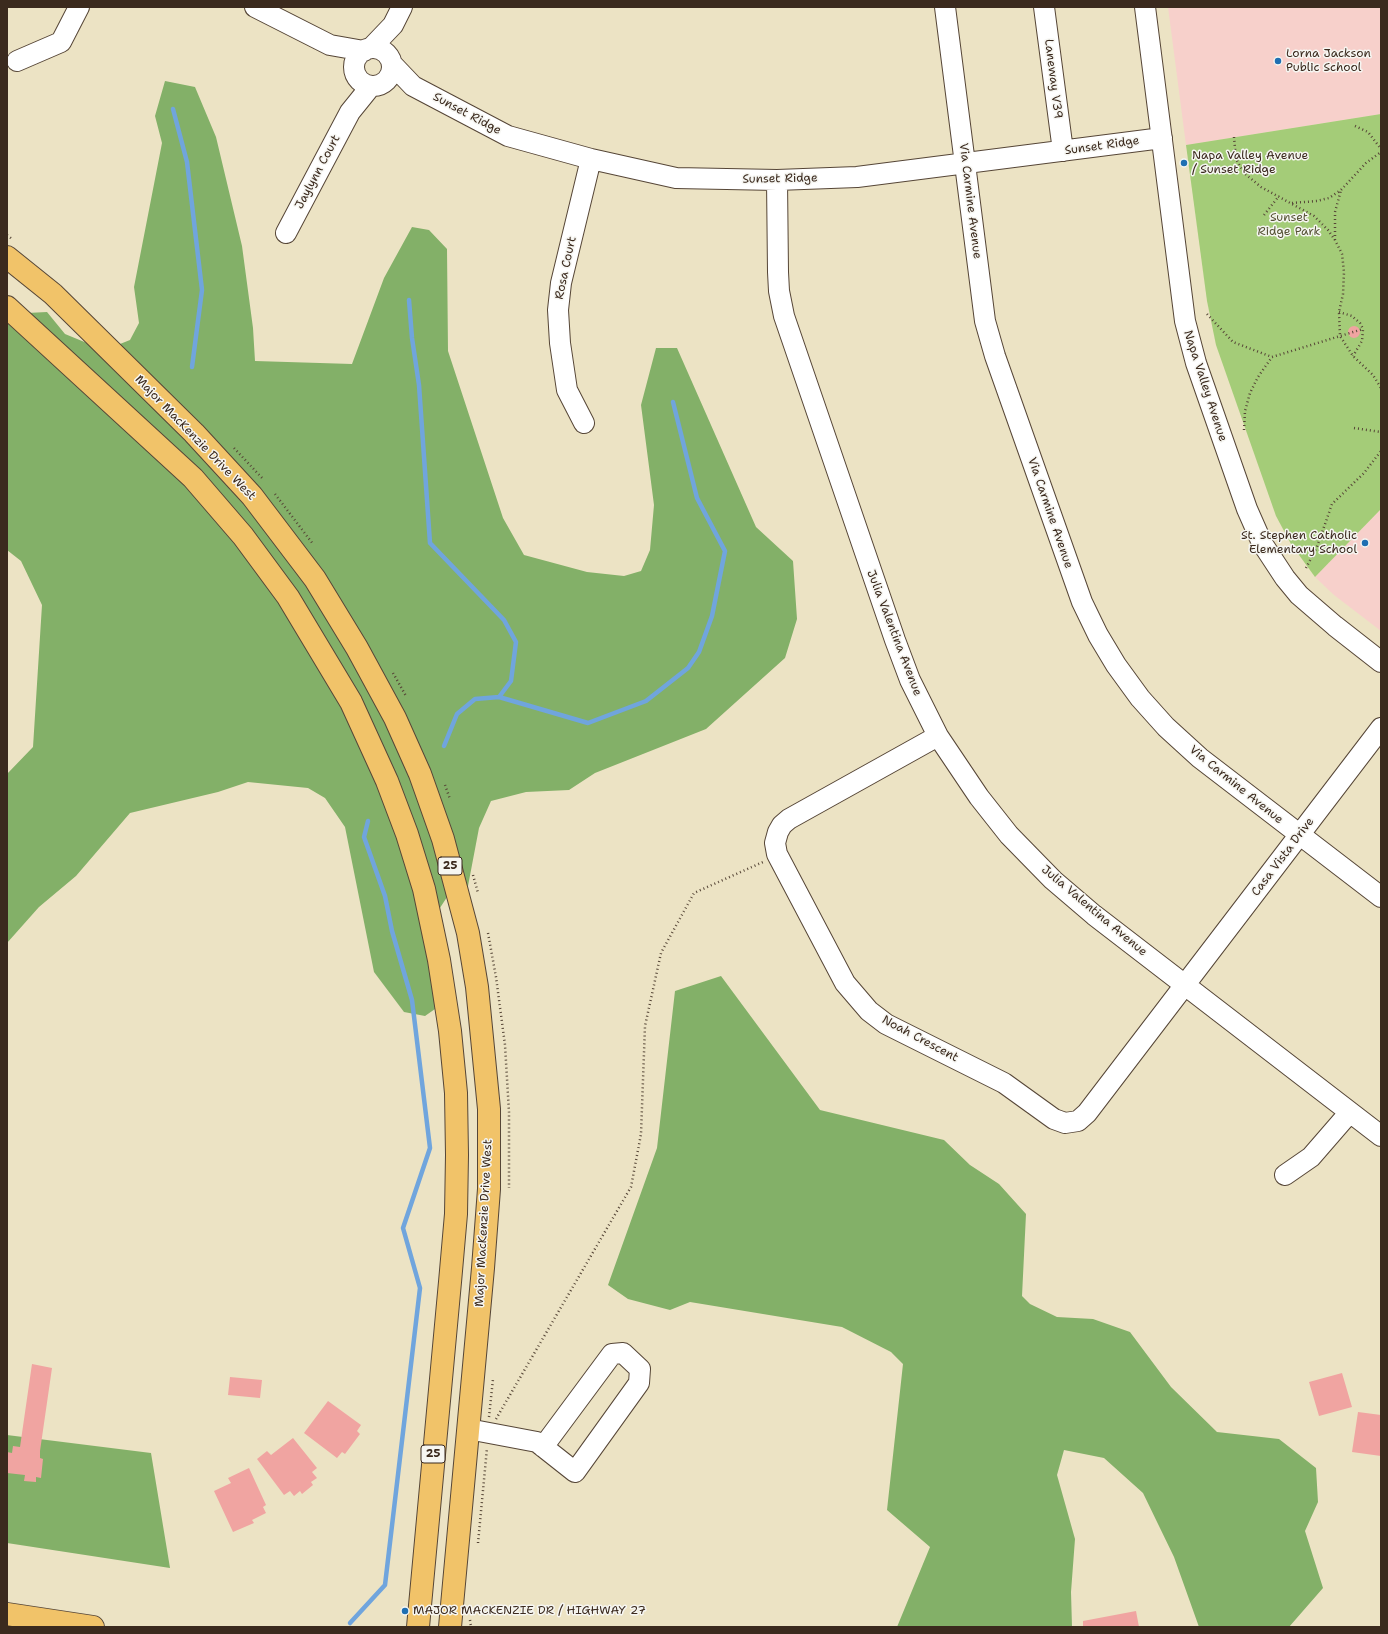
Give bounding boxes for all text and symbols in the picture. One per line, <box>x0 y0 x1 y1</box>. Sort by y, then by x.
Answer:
street label: Laneway V39 <box>1041 38 1065 120</box>
place label: Lorna Jackson Public School <box>1286 47 1371 75</box>
marker: Lorna Jackson Public School <box>1273 56 1283 66</box>
street label: Sunset Ridge <box>430 90 504 138</box>
street label: Jaylynn Court <box>292 132 344 212</box>
street label: Sunset Ridge <box>1064 134 1140 158</box>
street label: Via Carmine Avenue <box>956 142 984 260</box>
place label: Napa Valley Avenue / Sunset Ridge <box>1192 149 1308 177</box>
marker: Napa Valley Avenue / Sunset Ridge <box>1179 158 1189 168</box>
street label: Sunset Ridge <box>742 171 818 187</box>
park label: Sunset Ridge Park <box>1258 211 1320 239</box>
street label: Rosa Court <box>552 235 580 301</box>
street label: Napa Valley Avenue <box>1180 328 1230 444</box>
street label: Major MacKenzie Drive West <box>131 373 259 503</box>
street label: Via Carmine Avenue <box>1024 456 1076 570</box>
place label: St. Stephen Catholic Elementary School <box>1241 529 1357 557</box>
marker: St. Stephen Catholic Elementary School <box>1360 538 1370 548</box>
street label: Julia Valentina Avenue <box>863 568 925 698</box>
street label: Via Carmine Avenue <box>1186 743 1286 827</box>
street label: Casa Vista Drive <box>1249 815 1317 899</box>
road number: 25 <box>438 857 462 875</box>
street label: Julia Valentina Avenue <box>1038 863 1150 959</box>
street label: Noah Crescent <box>879 1013 961 1065</box>
street label: Major MacKenzie Drive West <box>472 1139 496 1307</box>
road number: 25 <box>421 1445 445 1463</box>
place label: MAJOR MACKENZIE DR / HIGHWAY 27 <box>413 1604 646 1618</box>
marker: MAJOR MACKENZIE DR / HIGHWAY 27 <box>400 1606 410 1616</box>

